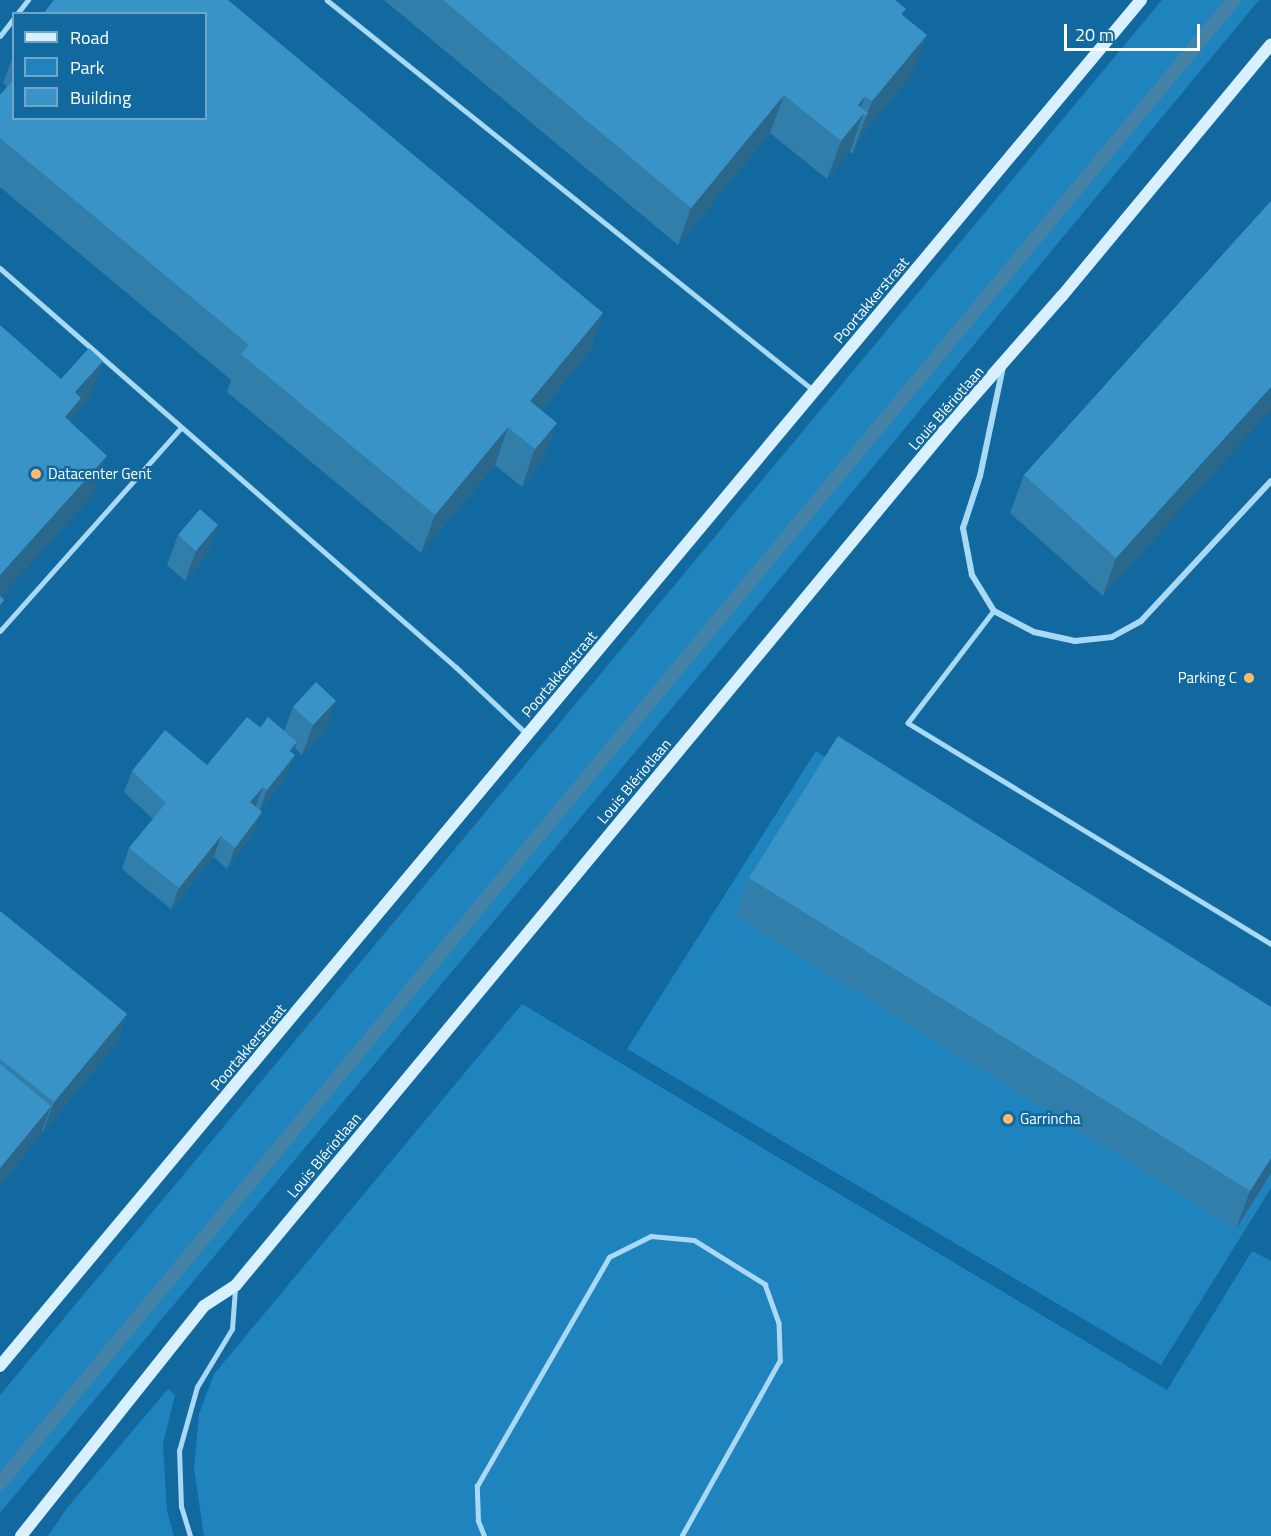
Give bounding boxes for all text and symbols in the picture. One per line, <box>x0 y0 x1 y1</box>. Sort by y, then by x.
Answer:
legend <box>12 12 207 120</box>
scale bar <box>1067 12 1204 50</box>
text: 20 m <box>1075 21 1114 48</box>
text: Road <box>70 24 109 51</box>
text: Park <box>70 54 104 81</box>
text: Building <box>70 84 131 111</box>
street label: Poortakkerstraat <box>830 253 912 347</box>
street label: Louis Blériotlaan <box>905 362 987 454</box>
place label: Datacenter Gent <box>48 465 151 483</box>
marker: Datacenter Gent <box>29 467 43 481</box>
street label: Poortakkerstraat <box>518 627 600 721</box>
place label: Parking C <box>1178 669 1237 687</box>
marker: Parking C <box>1242 671 1256 685</box>
street label: Louis Blériotlaan <box>593 735 675 827</box>
street label: Poortakkerstraat <box>207 1000 289 1094</box>
street label: Louis Blériotlaan <box>283 1109 365 1201</box>
place label: Garrincha <box>1020 1110 1081 1128</box>
marker: Garrincha <box>1001 1112 1015 1126</box>

